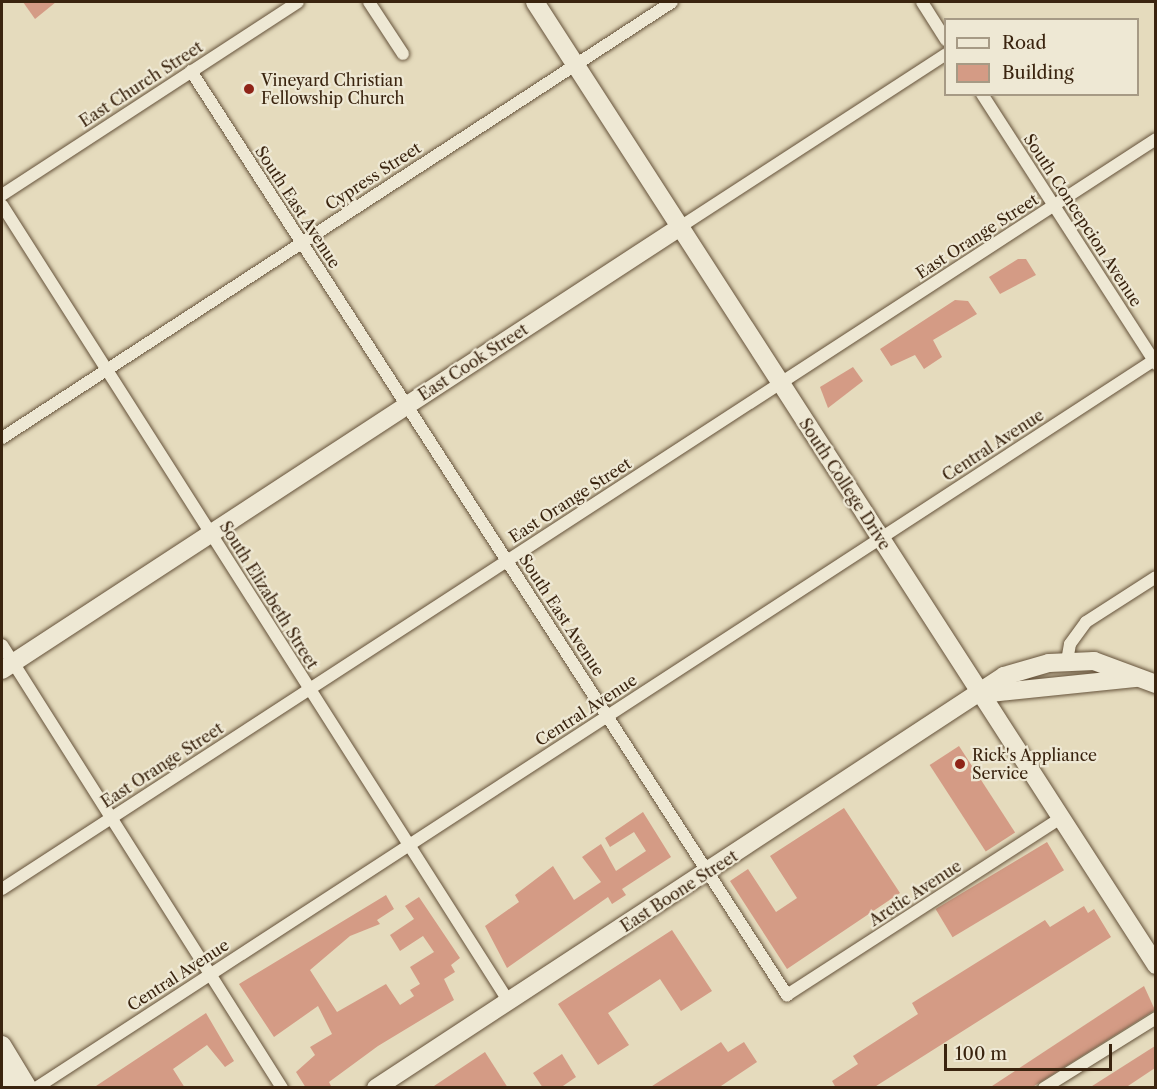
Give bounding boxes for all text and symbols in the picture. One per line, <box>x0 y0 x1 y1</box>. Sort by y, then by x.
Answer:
legend <box>944 18 1139 96</box>
text: Road <box>1002 32 1047 54</box>
street label: East Church Street <box>76 37 206 131</box>
text: Building <box>1002 62 1074 84</box>
place label: Vineyard Christian Fellowship Church <box>261 70 405 108</box>
marker: Vineyard Christian Fellowship Church <box>242 82 256 96</box>
street label: South Concepcion Avenue <box>1020 130 1146 310</box>
street label: Cypress Street <box>322 138 424 214</box>
street label: South East Avenue <box>251 142 345 272</box>
street label: East Orange Street <box>912 189 1042 283</box>
street label: East Cook Street <box>414 319 532 405</box>
street label: Central Avenue <box>938 405 1048 485</box>
street label: South College Drive <box>795 415 895 553</box>
street label: East Orange Street <box>505 453 635 547</box>
street label: South Elizabeth Street <box>216 518 322 672</box>
street label: South East Avenue <box>515 550 609 680</box>
street label: Central Avenue <box>531 670 641 750</box>
street label: East Orange Street <box>97 718 227 812</box>
place label: Rick's Appliance Service <box>972 745 1098 783</box>
marker: Rick's Appliance Service <box>953 757 967 771</box>
street label: East Boone Street <box>617 846 741 936</box>
street label: Arctic Avenue <box>865 856 965 930</box>
street label: Central Avenue <box>123 935 233 1015</box>
scale bar <box>947 1032 1115 1070</box>
text: 100 m <box>955 1043 1007 1065</box>

